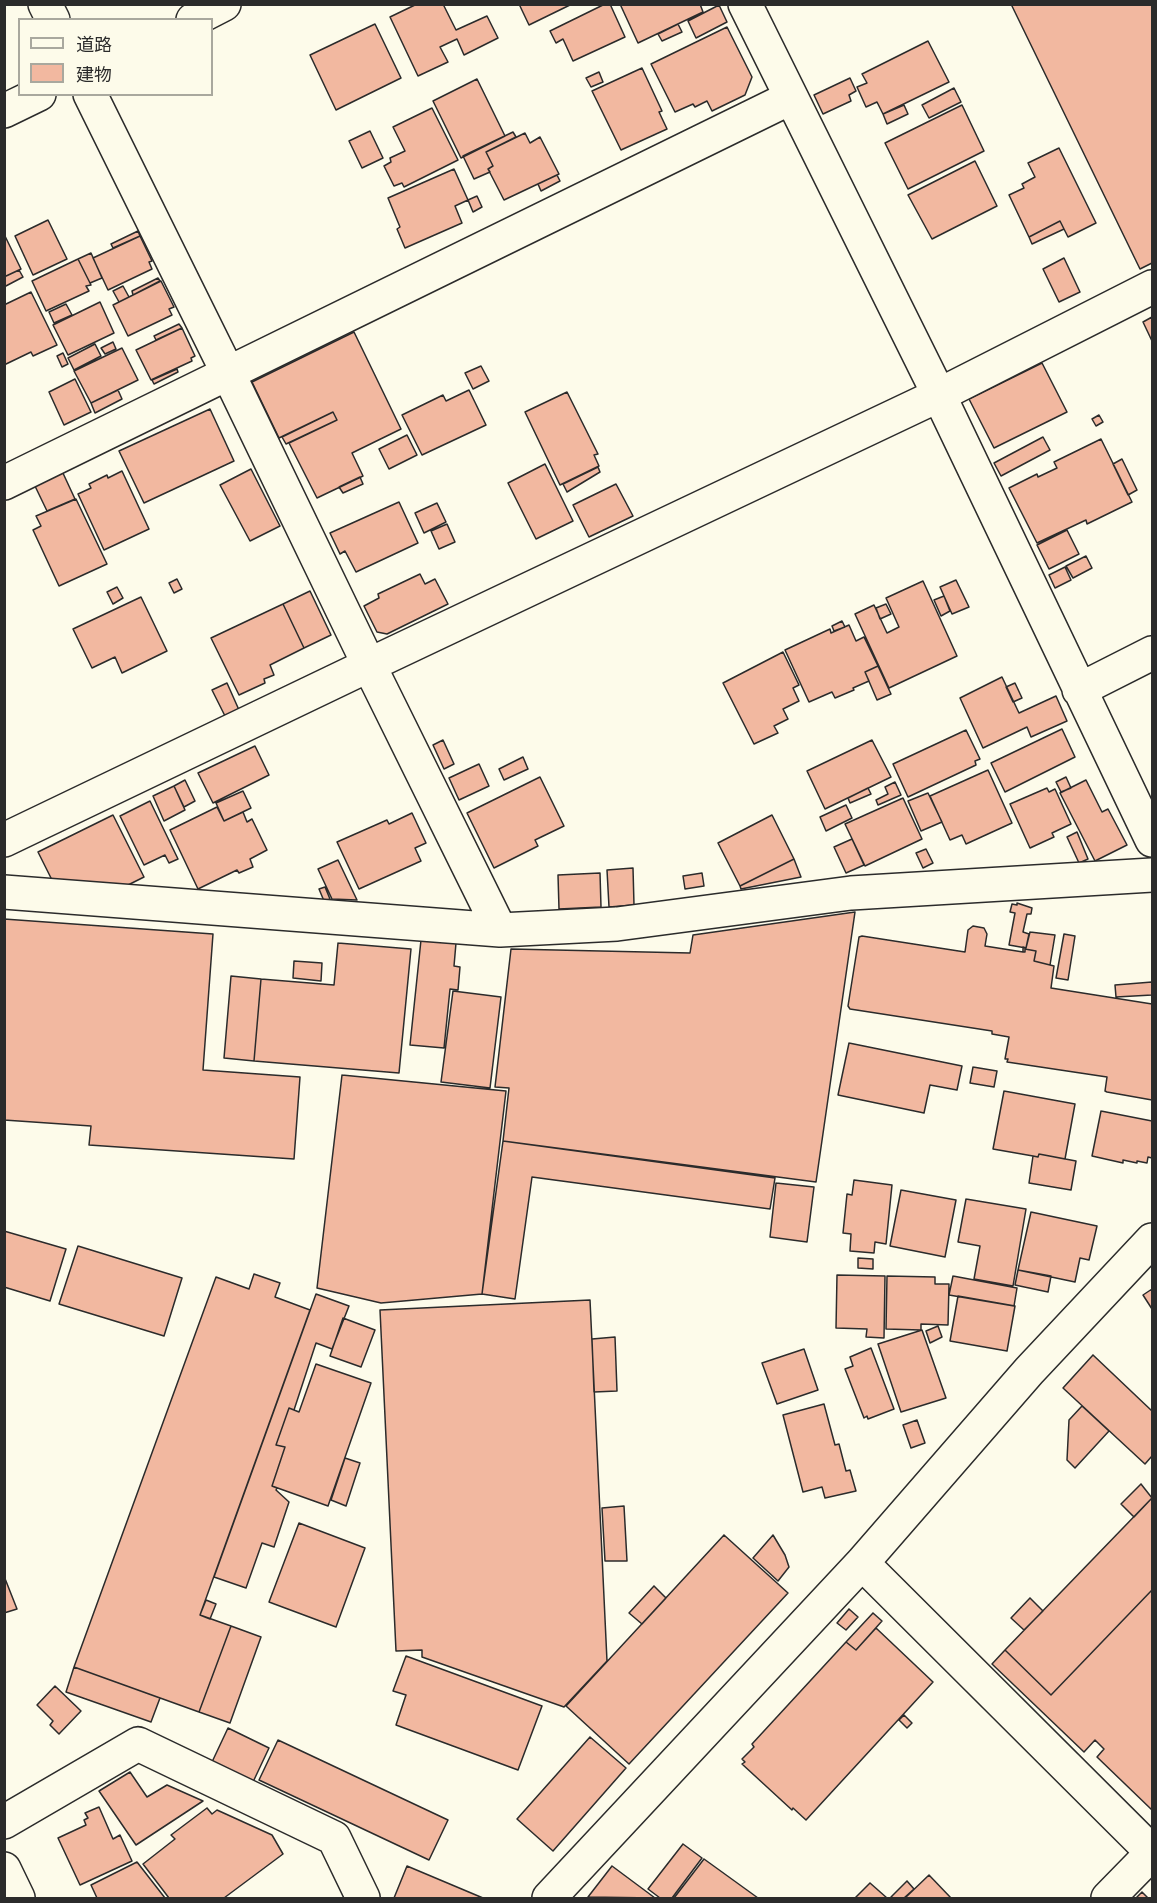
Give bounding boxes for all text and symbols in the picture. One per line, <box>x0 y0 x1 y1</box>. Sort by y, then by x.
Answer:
legend <box>18 18 213 96</box>
text: 道路 <box>76 34 112 54</box>
text: 建物 <box>76 64 112 84</box>

